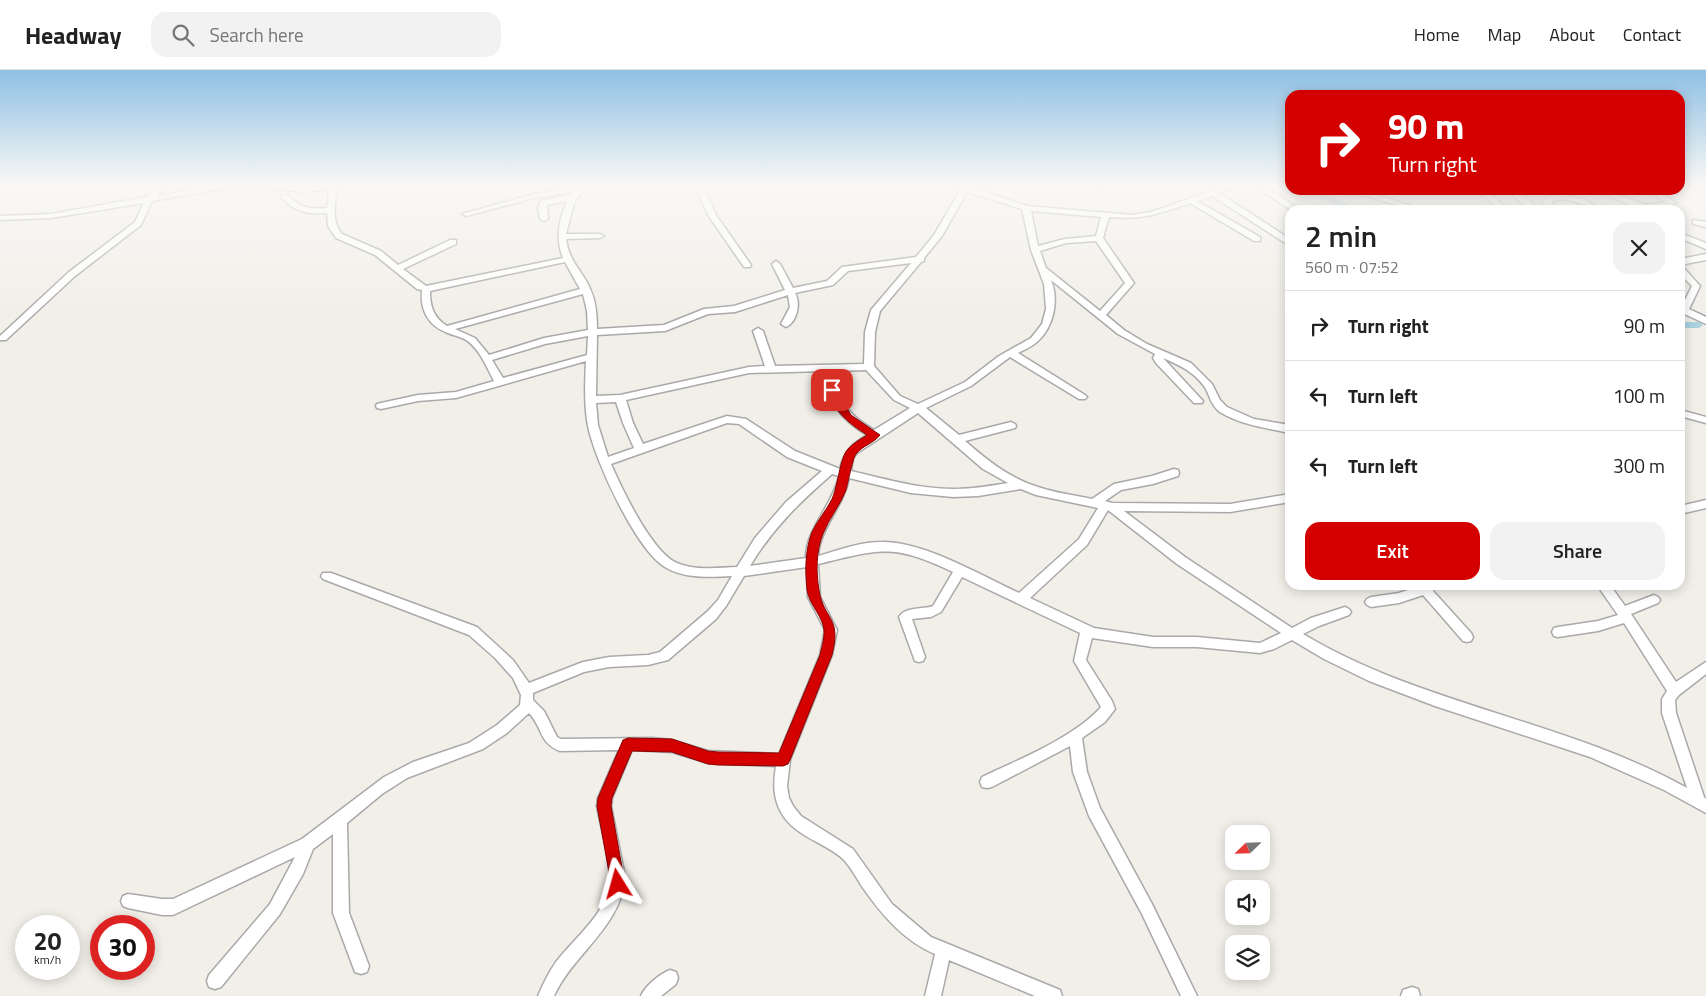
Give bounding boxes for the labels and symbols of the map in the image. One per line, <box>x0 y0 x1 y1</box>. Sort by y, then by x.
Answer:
pin <box>811 369 853 411</box>
north arrow <box>1225 825 1270 870</box>
position arrow <box>591 857 643 909</box>
speed limit sign: 30 <box>90 915 155 980</box>

